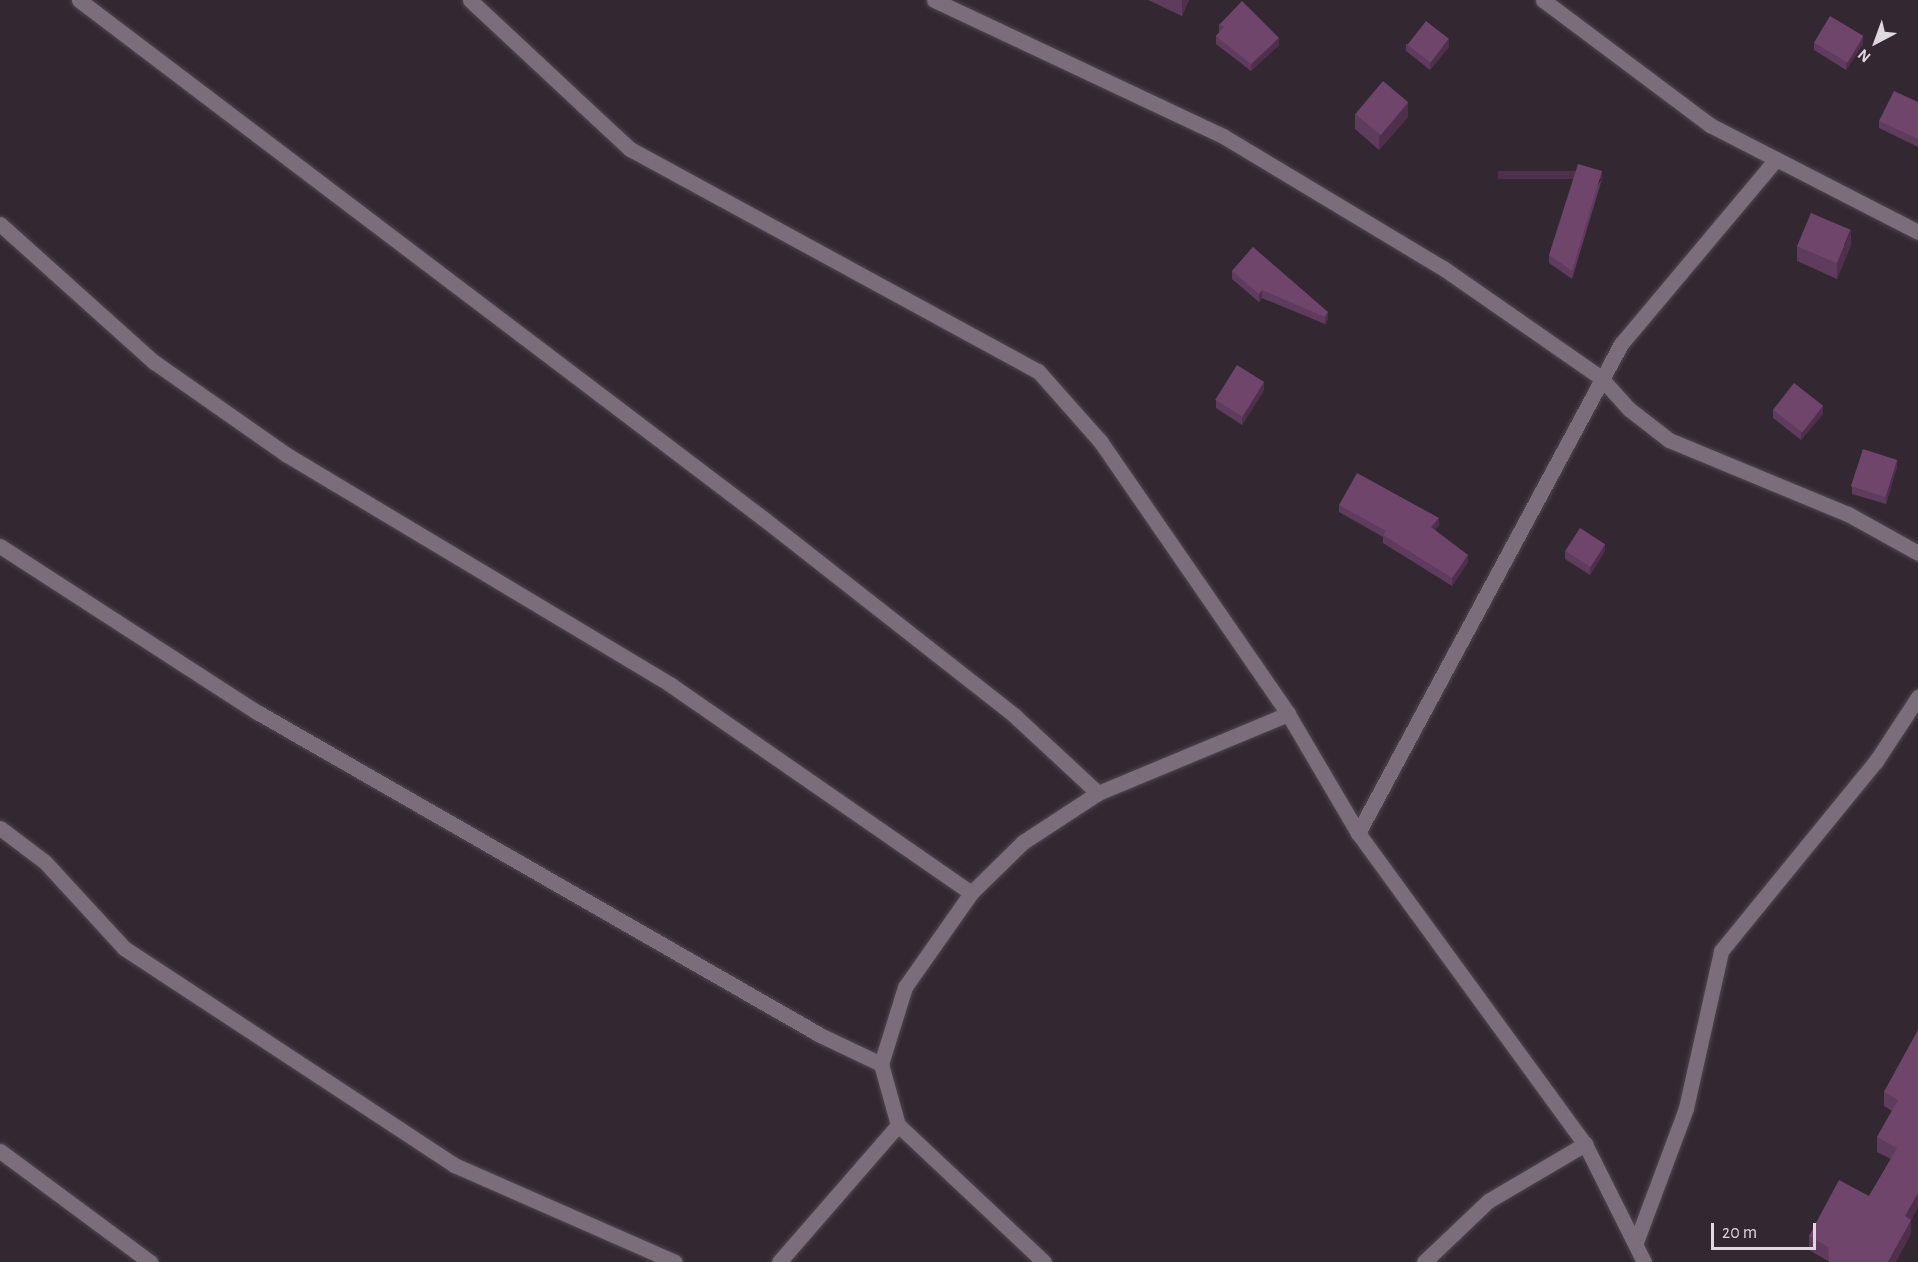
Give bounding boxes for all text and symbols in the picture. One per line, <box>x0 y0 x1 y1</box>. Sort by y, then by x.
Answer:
north arrow <box>1846 12 1906 72</box>
text: N <box>1855 46 1874 65</box>
scale bar <box>1714 1211 1819 1249</box>
text: 20 m <box>1722 1224 1757 1242</box>

